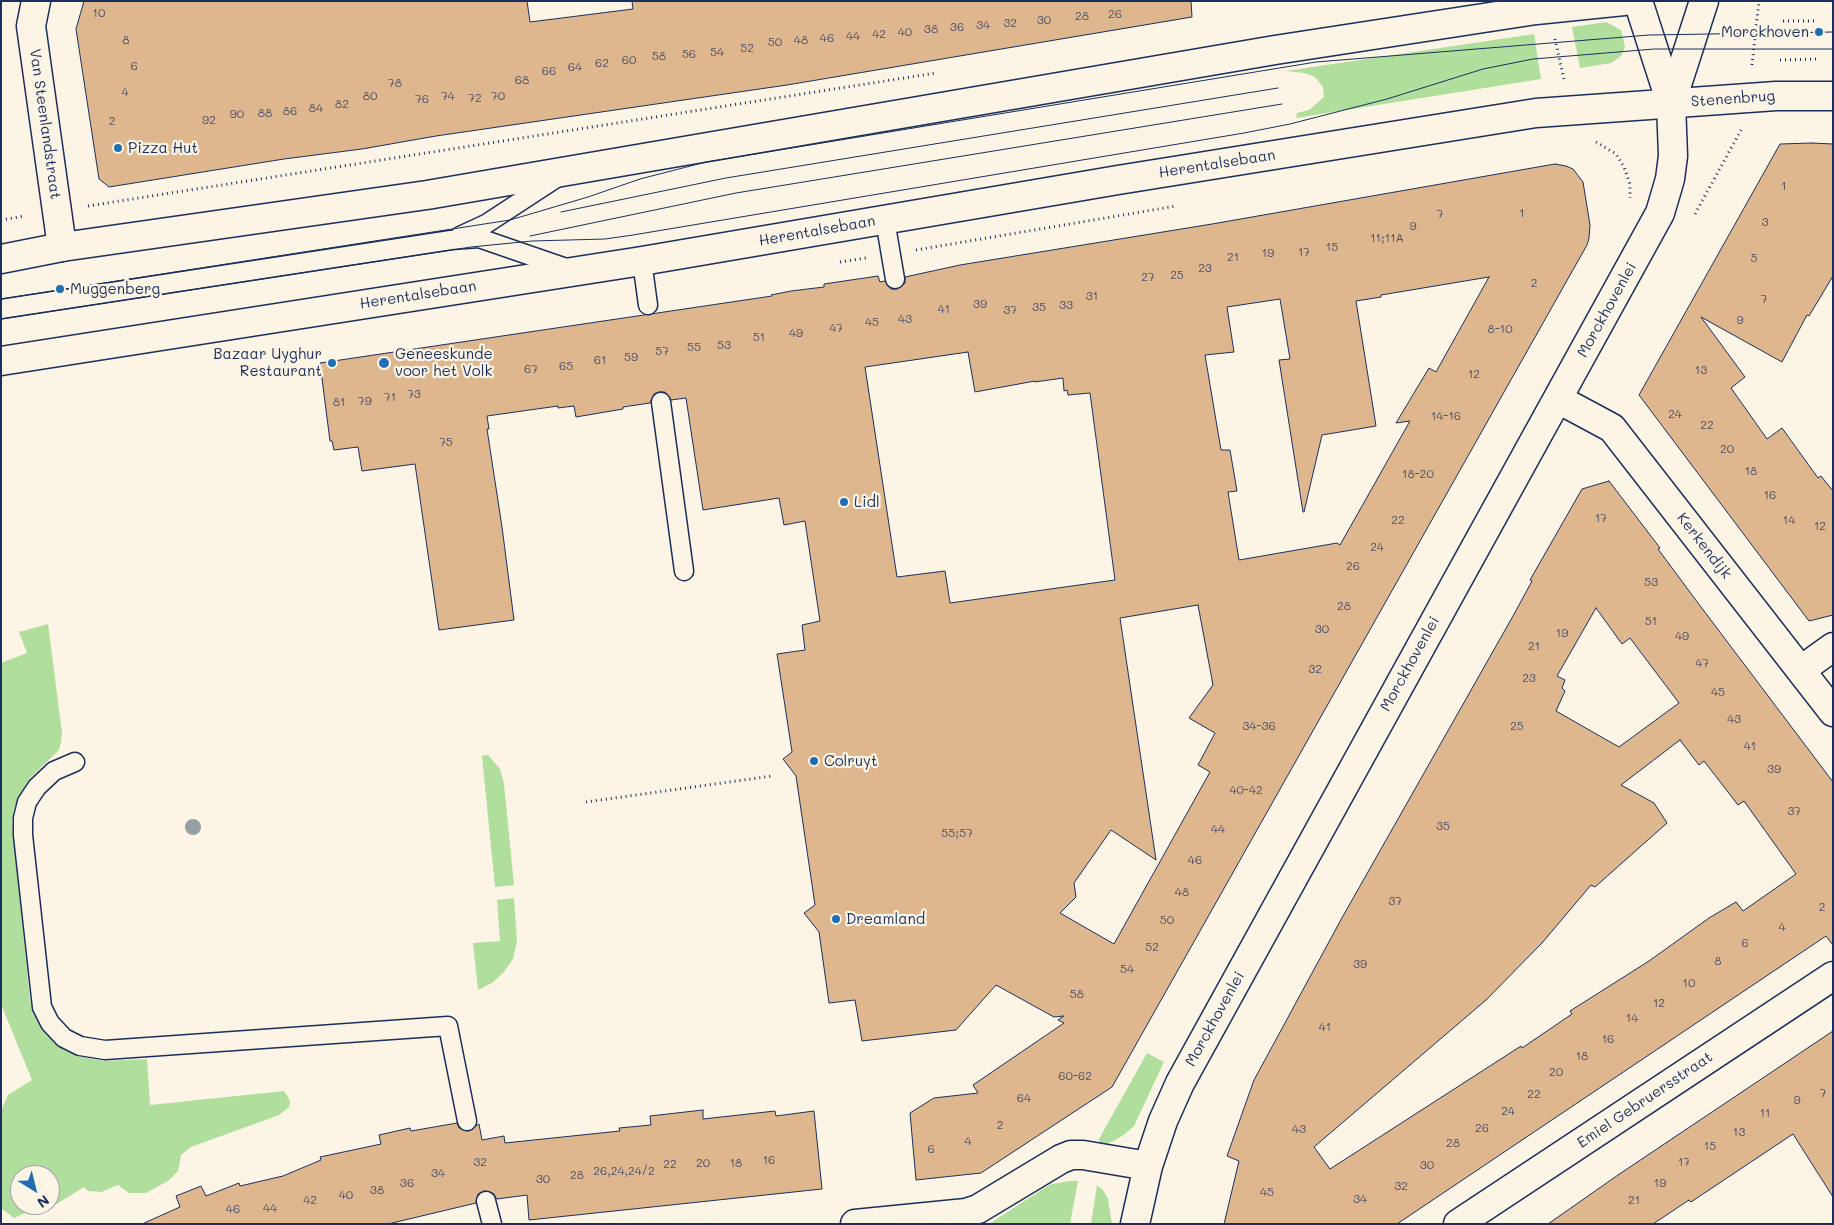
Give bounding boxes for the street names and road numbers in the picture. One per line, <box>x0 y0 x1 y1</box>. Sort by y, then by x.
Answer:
street label: Van Steenlandstraat <box>26 48 64 200</box>
street label: Stenenbrug <box>1690 87 1776 111</box>
street label: Herentalsebaan <box>1157 146 1277 182</box>
street label: Herentalsebaan <box>757 212 877 250</box>
street label: Morckhovenlei <box>1574 259 1640 361</box>
street label: Herentalsebaan <box>358 277 478 313</box>
street label: Kerkendijk <box>1673 509 1735 583</box>
street label: Morckhovenlei <box>1377 613 1443 715</box>
street label: Morckhovenlei <box>1182 968 1248 1070</box>
street label: Emiel Gebruersstraat <box>1574 1048 1716 1152</box>

